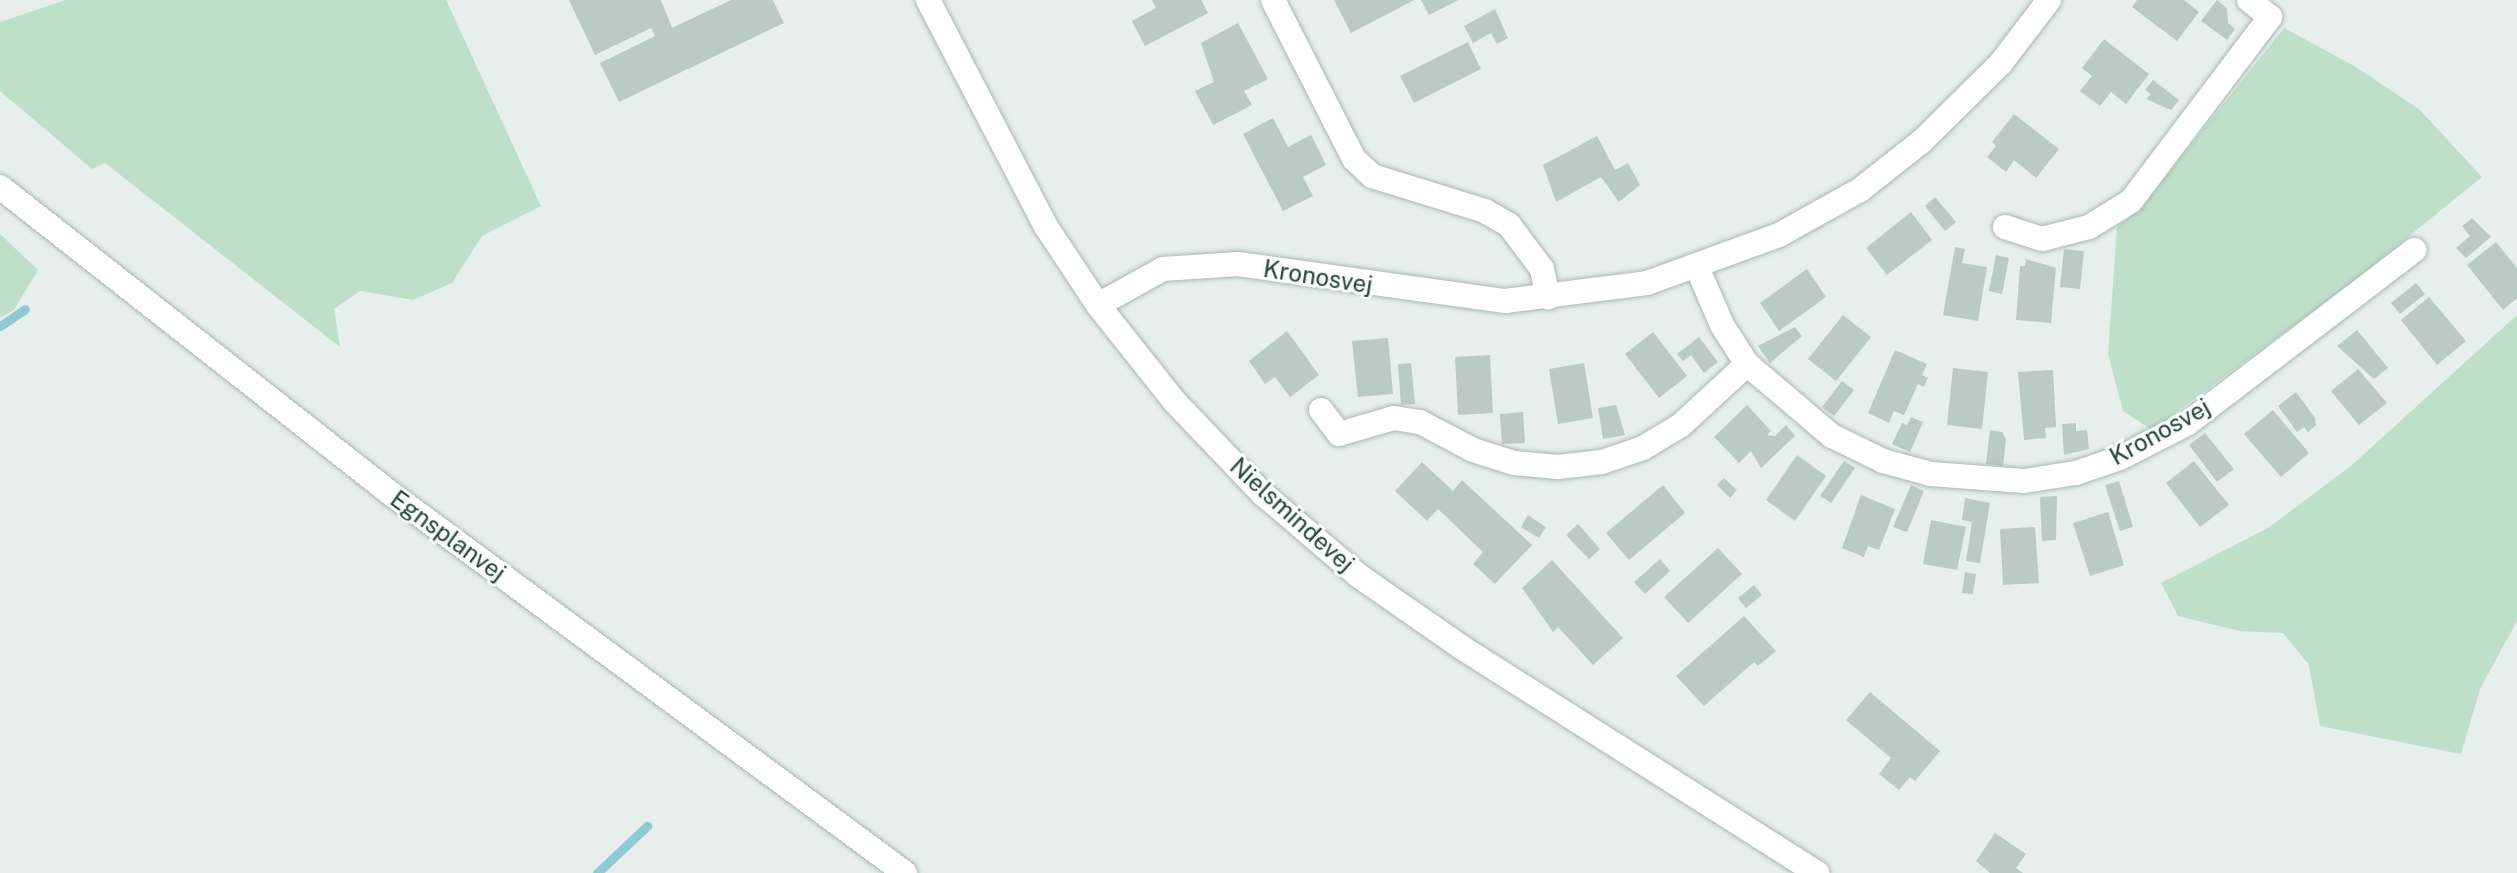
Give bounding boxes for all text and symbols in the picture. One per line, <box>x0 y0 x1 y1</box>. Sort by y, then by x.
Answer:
street label: Kronosvej <box>1261 254 1375 300</box>
street label: Kronosvej <box>2105 393 2215 471</box>
street label: Nielsmindevej <box>1224 452 1360 578</box>
street label: Egnsplanvej <box>385 485 511 587</box>

